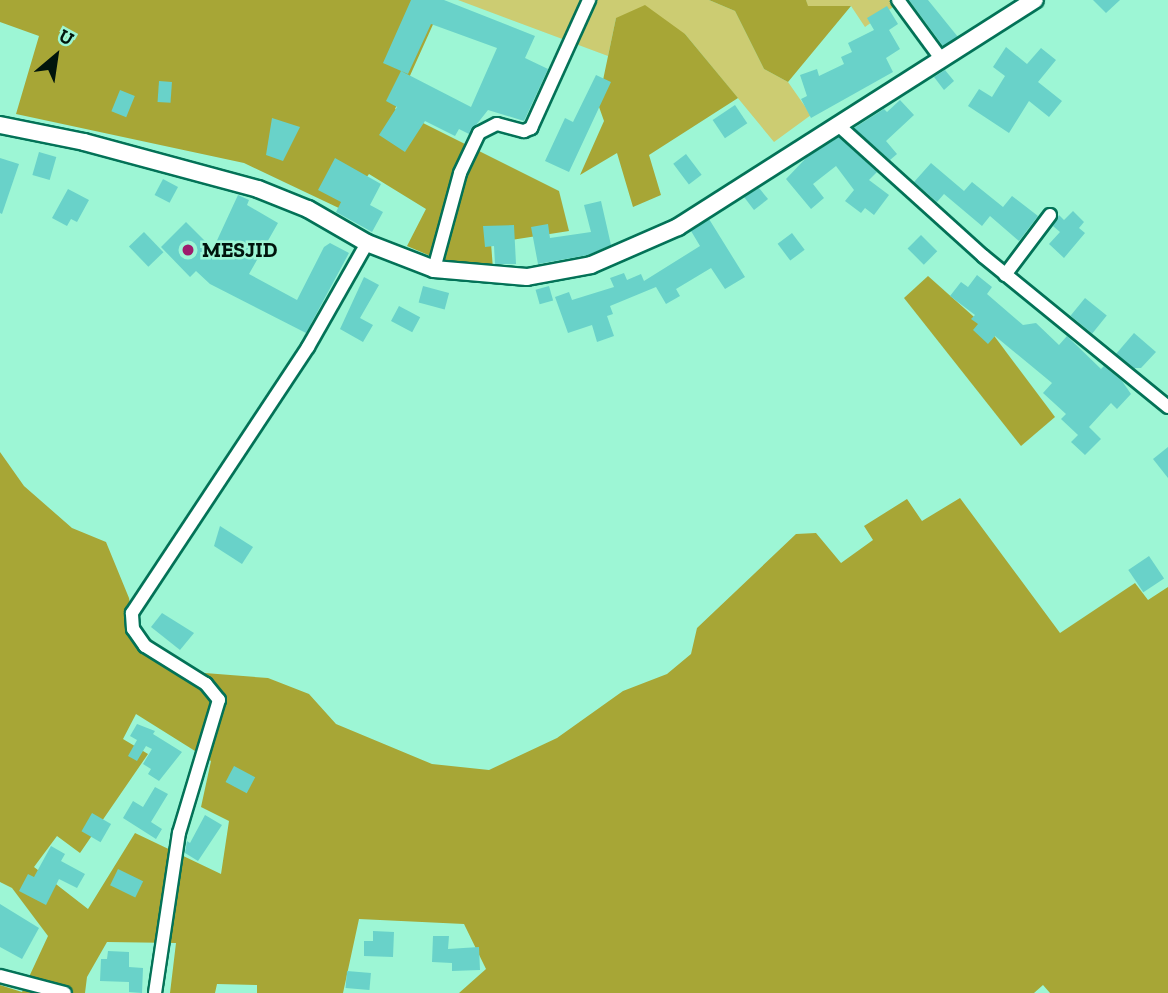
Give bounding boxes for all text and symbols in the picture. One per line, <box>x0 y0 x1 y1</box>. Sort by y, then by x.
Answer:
north arrow <box>21 21 91 91</box>
text: U <box>55 24 78 51</box>
place label: MESJID <box>202 237 277 263</box>
marker: MESJID <box>180 242 196 258</box>

